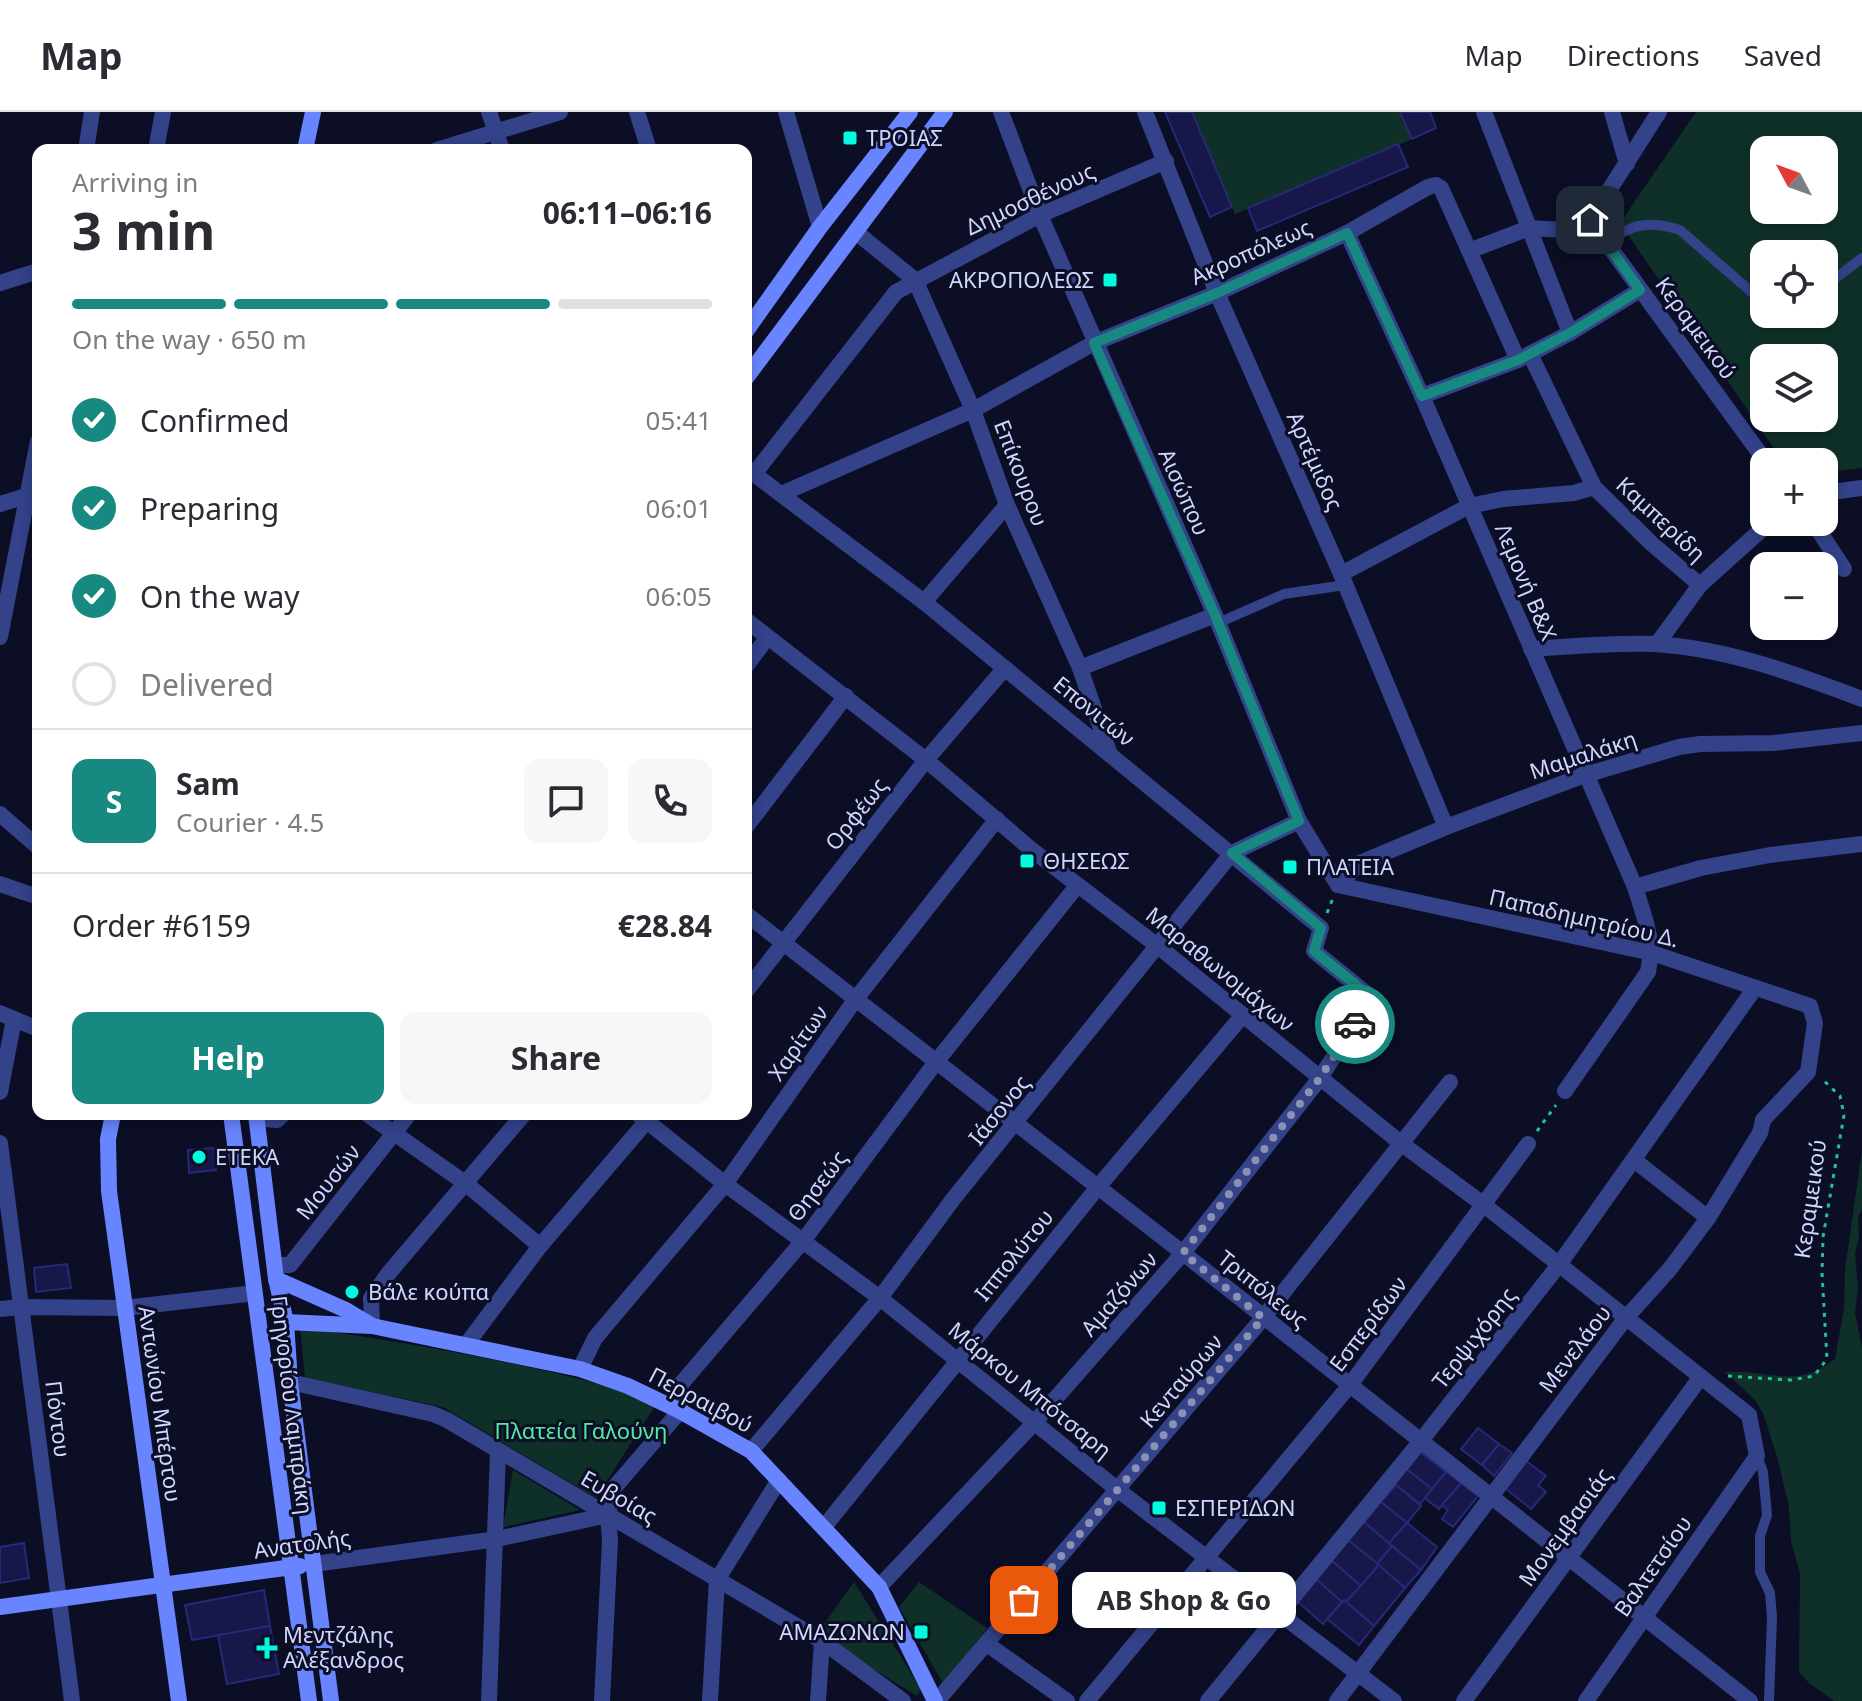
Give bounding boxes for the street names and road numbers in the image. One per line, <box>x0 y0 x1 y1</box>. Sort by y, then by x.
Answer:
street label: Δημοσθένους <box>960 155 1099 241</box>
street label: Ακροπόλεως <box>1186 211 1316 291</box>
street label: Κεραμεικού <box>1649 270 1744 385</box>
street label: Αρτέμιδος <box>1281 406 1351 515</box>
street label: Επίκουρου <box>988 415 1056 530</box>
street label: Αισώπου <box>1153 443 1217 540</box>
street label: Καμπερίδη <box>1611 469 1713 567</box>
street label: Λεμονή Β&Χ <box>1489 519 1565 645</box>
street label: Επονιτών <box>1048 668 1141 752</box>
street label: Μαμαλάκη <box>1525 723 1640 785</box>
street label: Ορφέως <box>817 771 893 856</box>
street label: Παπαδημητρίου Δ. <box>1487 881 1682 953</box>
street label: Μαραθωνομάχων <box>1140 899 1301 1037</box>
street label: Χαρίτων <box>760 999 834 1086</box>
street label: Ιάσονος <box>961 1068 1036 1151</box>
street label: Μουσών <box>288 1137 366 1225</box>
street label: Κεραμεικού <box>1786 1137 1832 1260</box>
street label: Θησεώς <box>780 1144 853 1227</box>
street label: Ιππολύτου <box>967 1202 1059 1307</box>
street label: Τριπόλεως <box>1212 1243 1315 1334</box>
street label: Αμαζόνων <box>1073 1245 1163 1342</box>
street label: Εσπερίδων <box>1322 1270 1413 1377</box>
street label: Τερψιχόρης <box>1424 1281 1522 1394</box>
street label: Γρηγορίου Λαμπράκη <box>265 1294 321 1516</box>
street label: Μενελάου <box>1531 1298 1617 1399</box>
street label: Αντωνίου Μπέρτου <box>132 1304 190 1504</box>
street label: Μάρκου Μπότσαρη <box>943 1314 1118 1464</box>
street label: Κενταύρων <box>1132 1327 1228 1434</box>
street label: Περραιβού <box>644 1359 759 1439</box>
street label: Πόντου <box>39 1379 79 1459</box>
street label: Μονεμβασιάς <box>1511 1461 1617 1592</box>
street label: Ευβοίας <box>576 1462 663 1530</box>
street label: Βαλτετσίου <box>1606 1509 1698 1622</box>
street label: Ανατολής <box>252 1521 352 1565</box>

